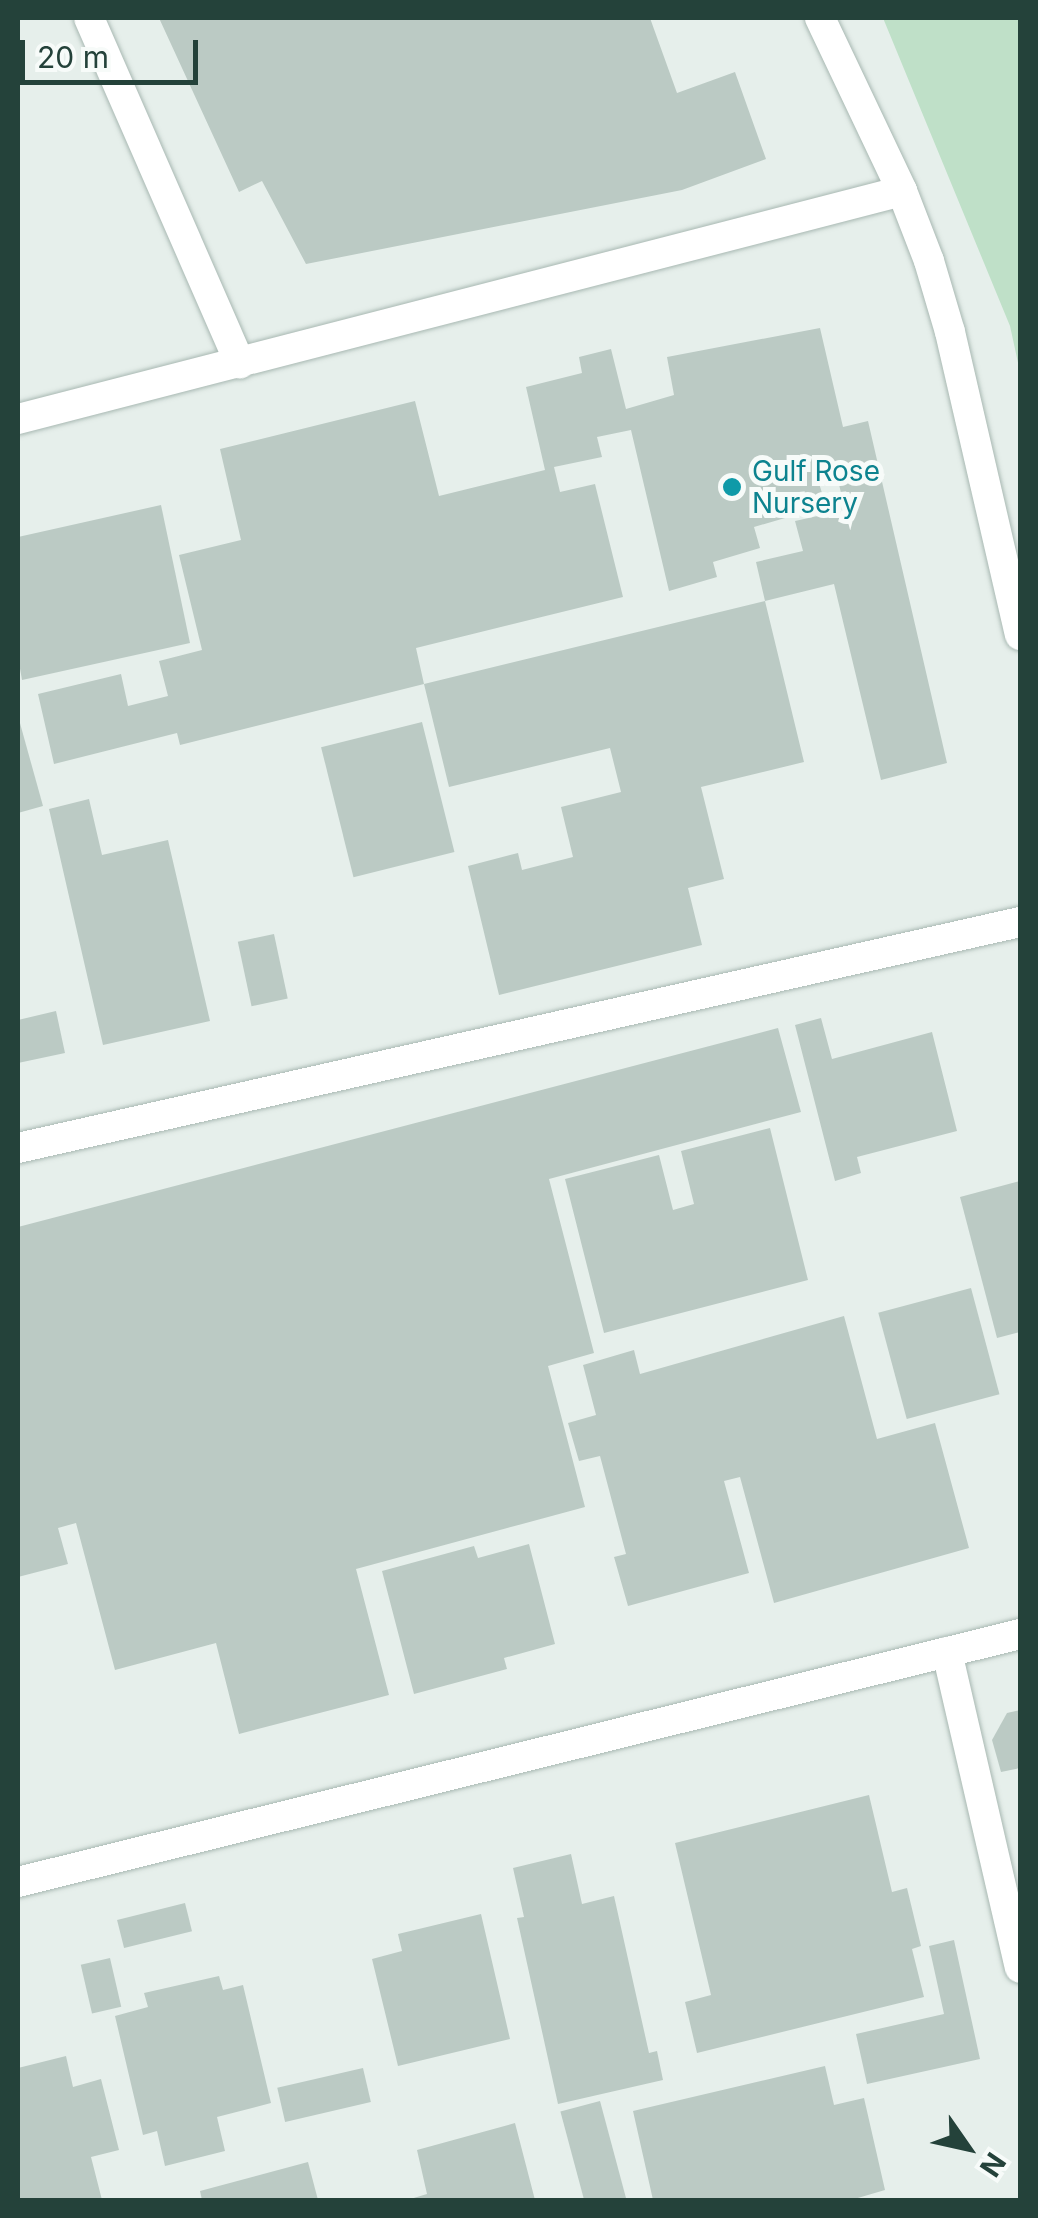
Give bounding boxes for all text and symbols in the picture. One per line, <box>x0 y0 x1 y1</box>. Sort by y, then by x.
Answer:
scale bar <box>25 20 202 82</box>
text: 20 m <box>37 39 109 75</box>
place label: Gulf Rose Nursery <box>752 454 880 520</box>
marker: Gulf Rose Nursery <box>721 476 743 498</box>
north arrow <box>918 2098 1018 2198</box>
text: N <box>973 2146 1013 2183</box>

